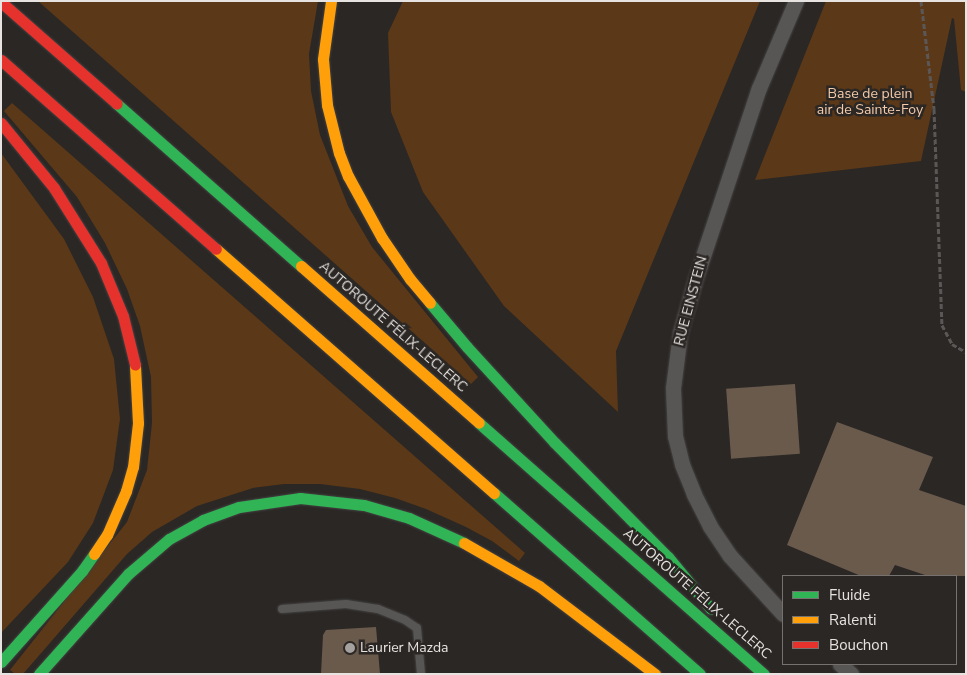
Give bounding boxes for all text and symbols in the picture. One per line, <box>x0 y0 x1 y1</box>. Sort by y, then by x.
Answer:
park label: Base de plein air de Sainte-Foy <box>817 86 923 118</box>
street label: RUE EINSTEIN <box>671 254 711 348</box>
street label: AUTOROUTE FÉLIX-LECLERC <box>316 258 470 396</box>
street label: AUTOROUTE FÉLIX-LECLERC <box>620 525 774 663</box>
legend <box>782 575 957 665</box>
text: Fluide <box>829 585 870 605</box>
text: Ralenti <box>829 610 877 630</box>
text: Bouchon <box>829 635 888 655</box>
place label: Laurier Mazda <box>360 640 449 656</box>
marker: Laurier Mazda <box>344 642 356 654</box>

